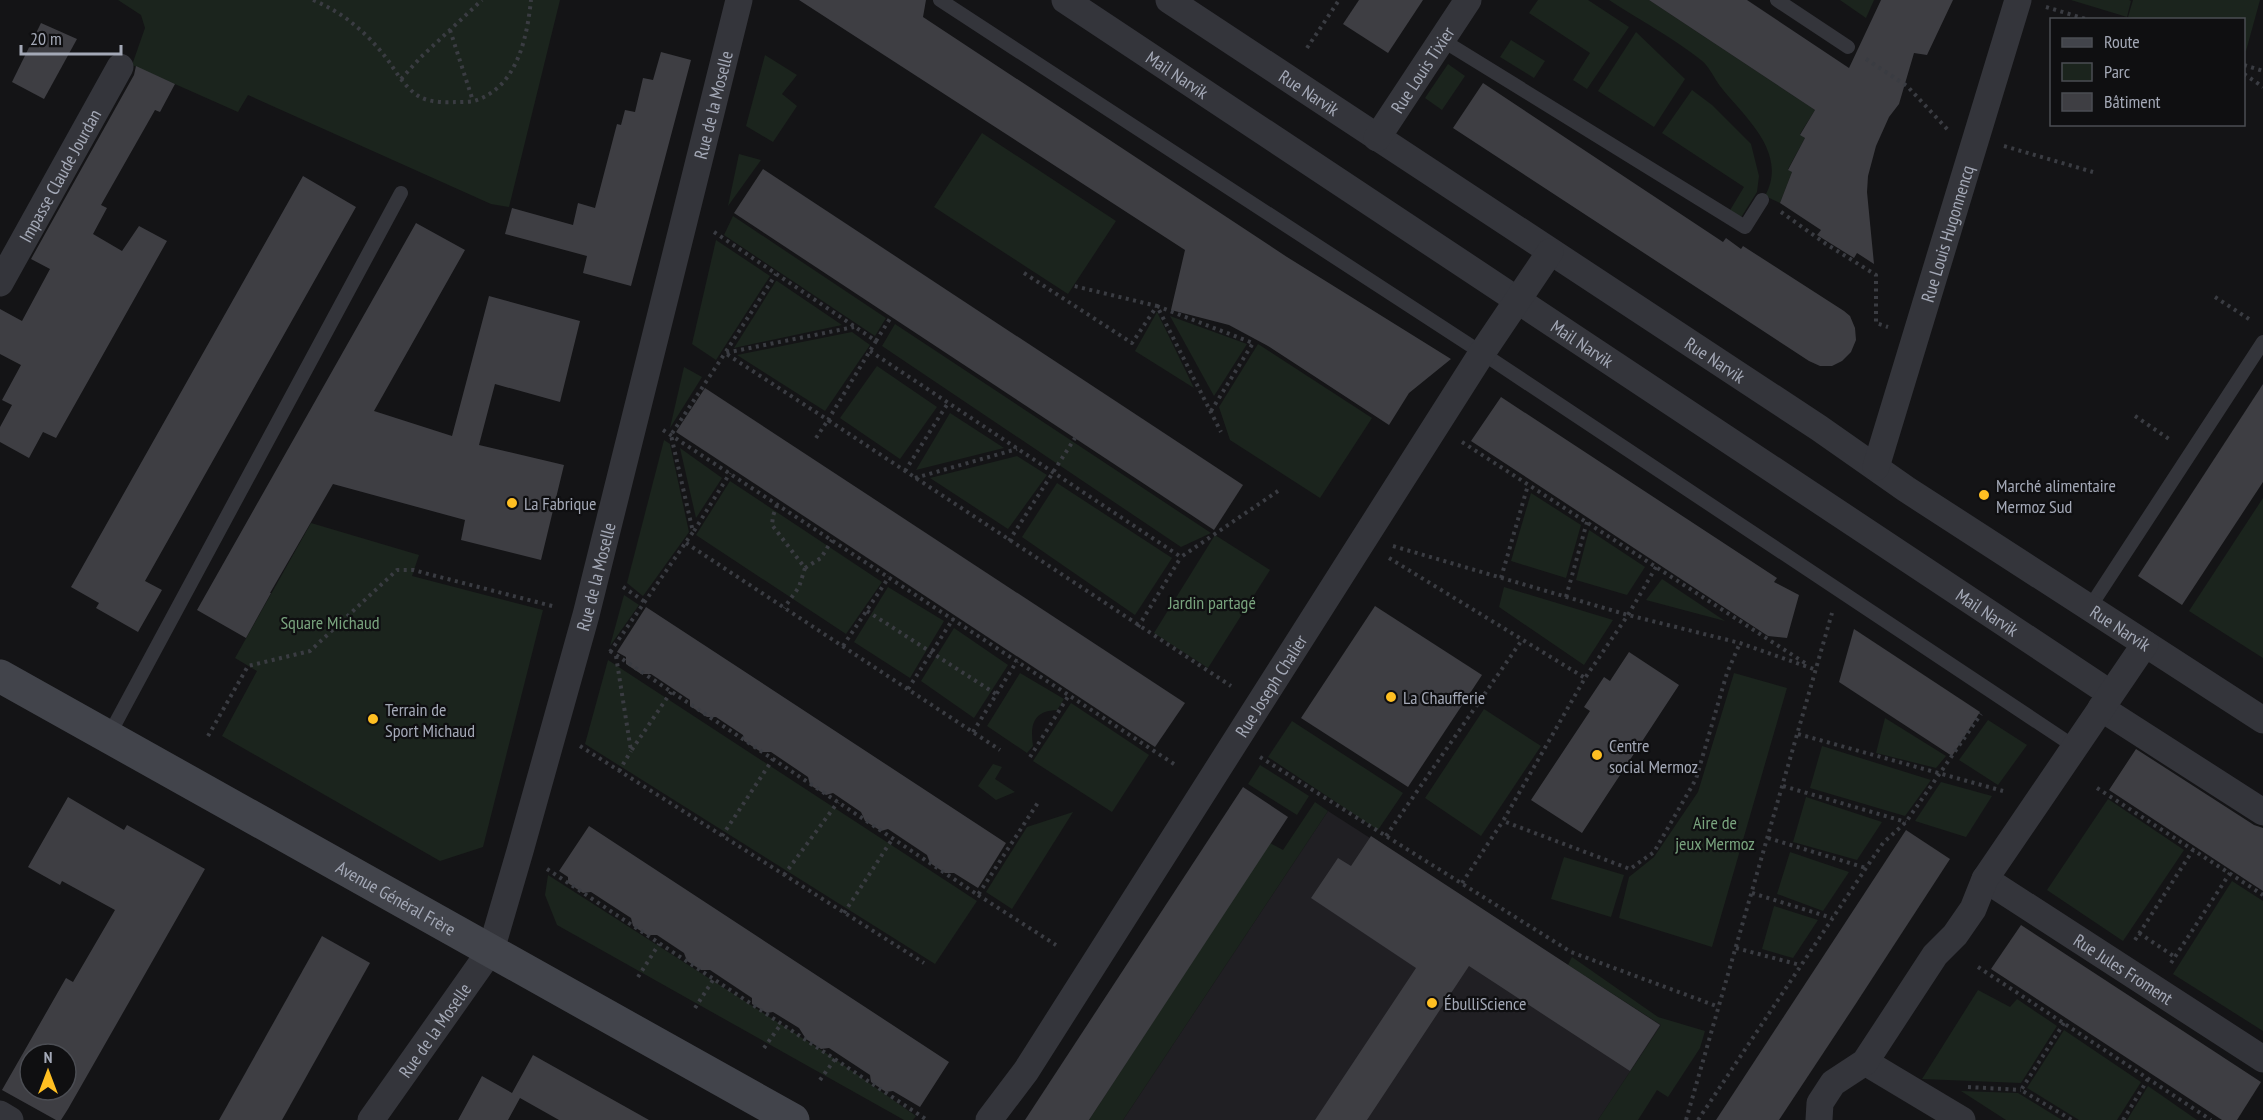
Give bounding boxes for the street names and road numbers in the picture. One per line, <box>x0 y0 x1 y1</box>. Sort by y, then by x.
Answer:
street label: Rue Louis Tixier <box>1385 22 1459 117</box>
street label: Mail Narvik <box>1142 46 1213 104</box>
street label: Rue de la Moselle <box>688 48 737 161</box>
street label: Rue Narvik <box>1275 64 1344 121</box>
street label: Impasse Claude Jourdan <box>14 105 106 246</box>
street label: Rue Louis Hugonnencq <box>1915 162 1979 305</box>
street label: Mail Narvik <box>1547 314 1618 372</box>
street label: Rue Narvik <box>1681 332 1750 388</box>
street label: Rue de la Moselle <box>571 520 620 633</box>
street label: Mail Narvik <box>1952 583 2023 641</box>
street label: Rue Narvik <box>2086 600 2155 656</box>
street label: Rue Joseph Chalier <box>1230 630 1312 741</box>
street label: Avenue Général Frère <box>332 855 460 940</box>
street label: Rue Jules Froment <box>2070 928 2177 1009</box>
street label: Rue de la Moselle <box>393 978 476 1082</box>

